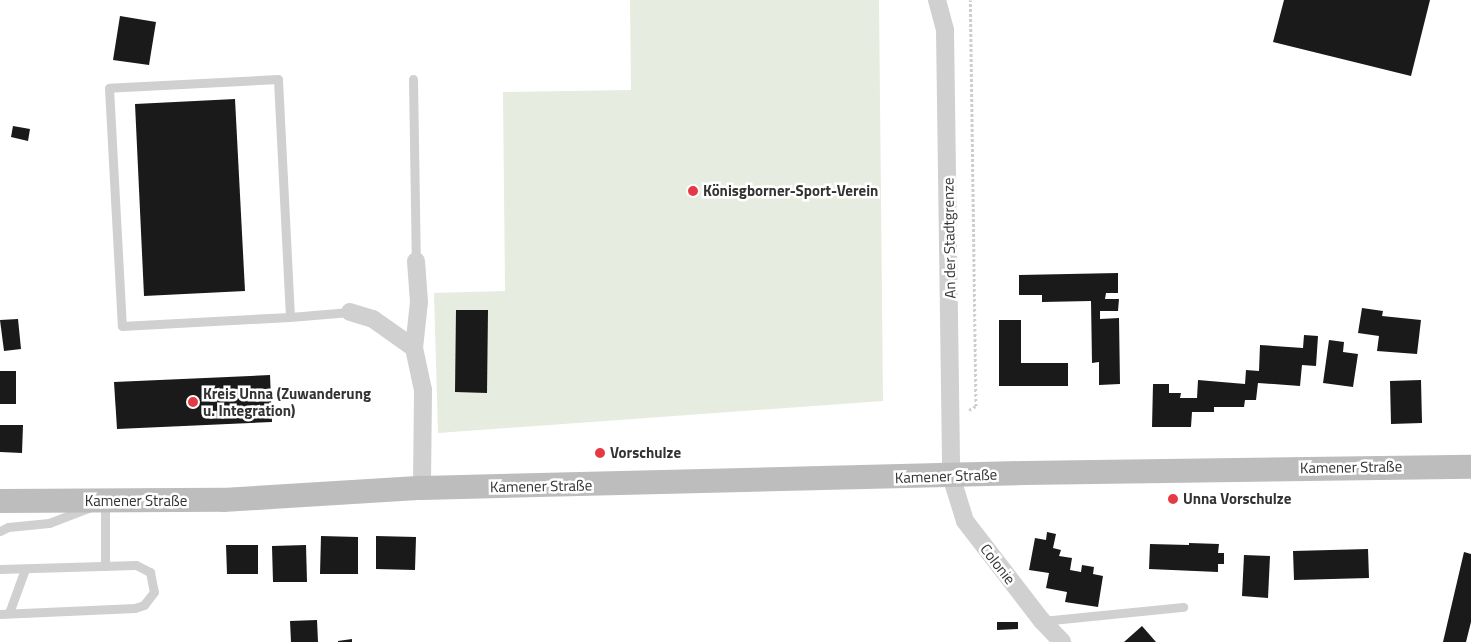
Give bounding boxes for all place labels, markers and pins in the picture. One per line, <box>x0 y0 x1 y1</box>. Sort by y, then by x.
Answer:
place label: Könisgborner-Sport-Verein <box>703 182 878 200</box>
marker: Könisgborner-Sport-Verein <box>687 185 699 197</box>
place label: Kreis Unna (Zuwanderung u. Integration) <box>203 384 371 419</box>
marker: Kreis Unna (Zuwanderung u. Integration) <box>187 396 199 408</box>
place label: Vorschulze <box>610 444 681 462</box>
marker: Vorschulze <box>594 447 606 459</box>
place label: Unna Vorschulze <box>1183 490 1291 508</box>
marker: Unna Vorschulze <box>1167 493 1179 505</box>

